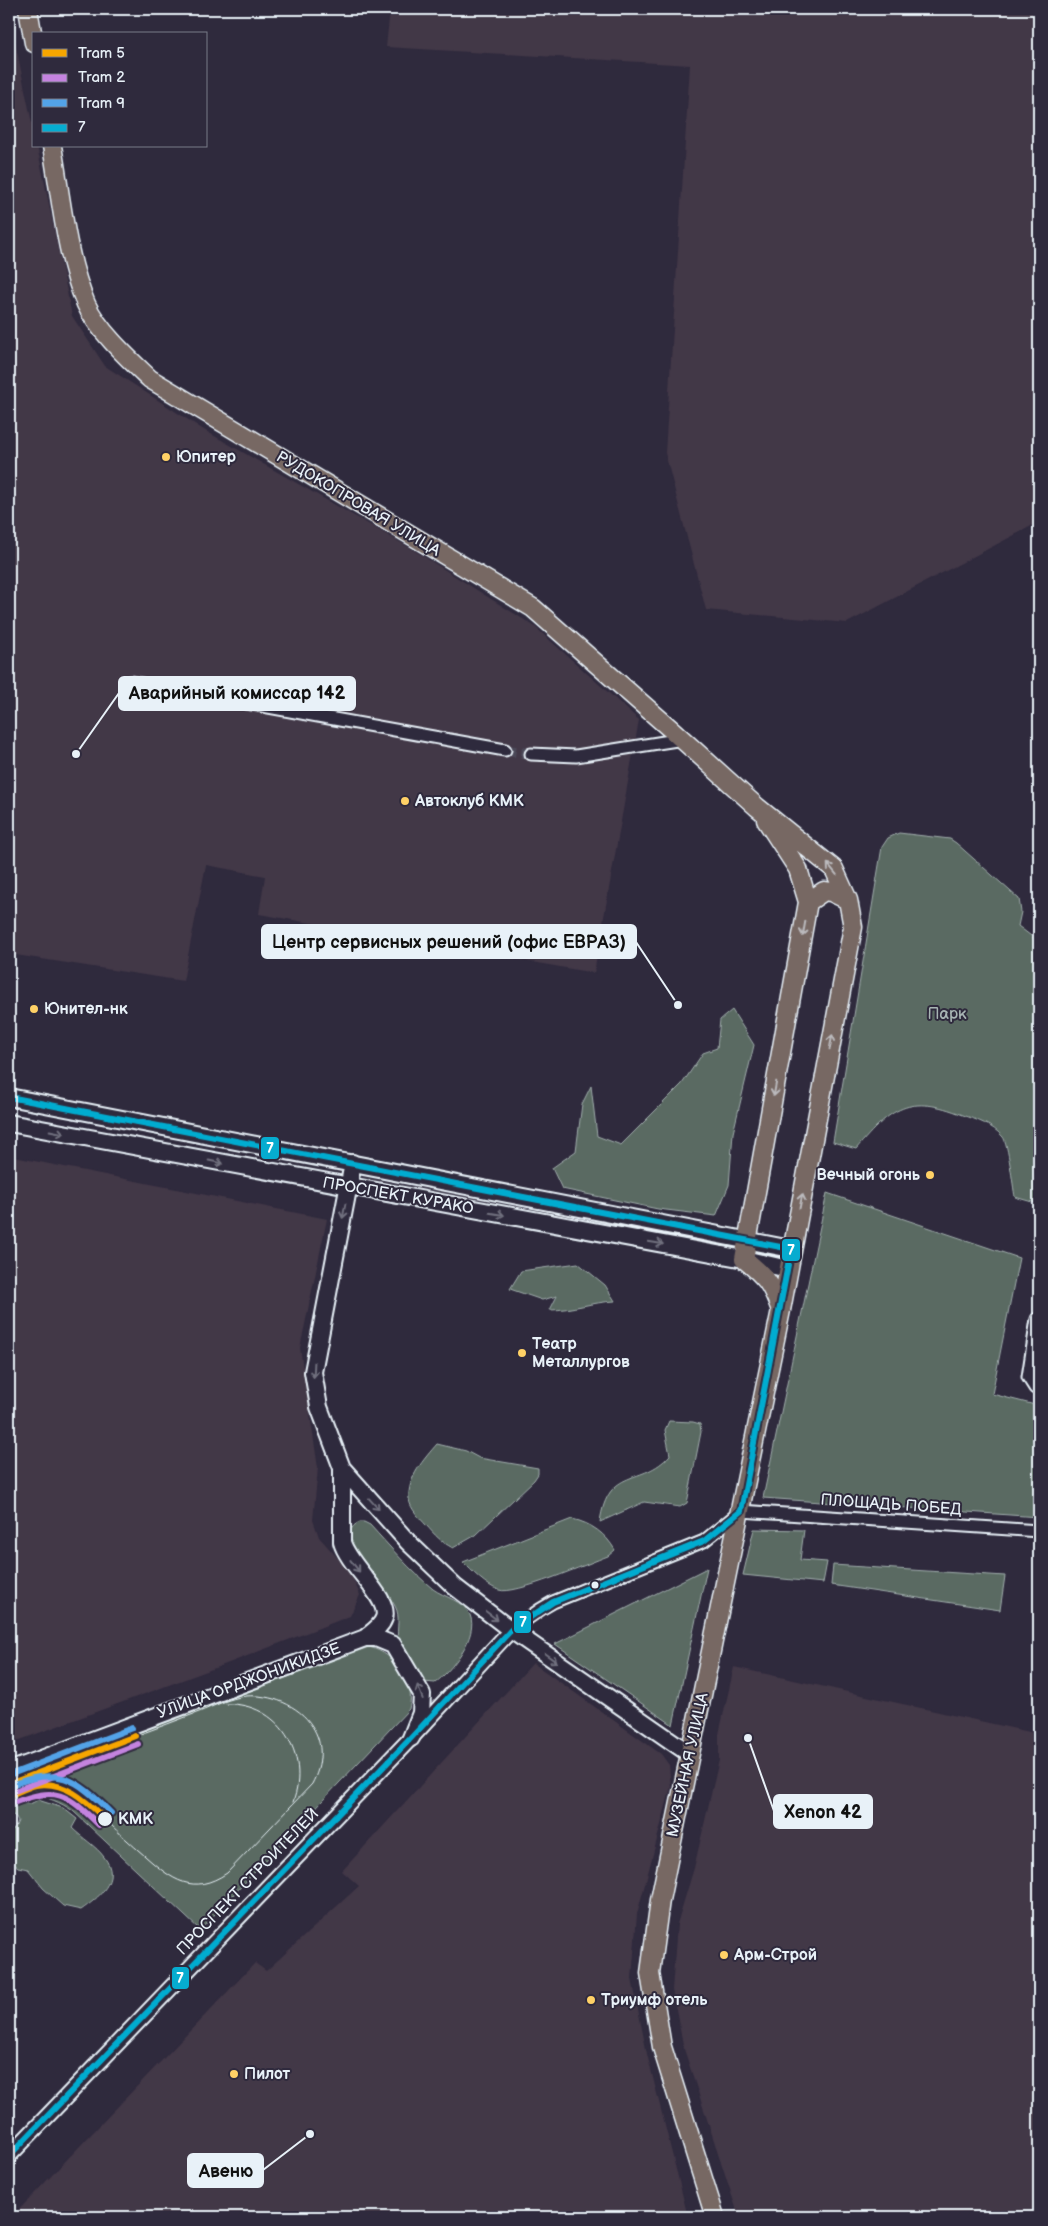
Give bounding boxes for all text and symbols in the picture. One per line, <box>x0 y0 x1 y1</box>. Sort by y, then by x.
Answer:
legend <box>32 32 208 148</box>
text: Tram 5 <box>78 44 125 63</box>
text: Tram 2 <box>78 68 125 87</box>
text: Tram 9 <box>78 94 125 113</box>
text: 7 <box>78 118 86 137</box>
street label: РУДОКОПРОВАЯ УЛИЦА <box>272 447 444 561</box>
place label: Юпитер <box>176 448 237 467</box>
marker: Юпитер <box>160 451 172 463</box>
callout: Аварийный комиссар 142 <box>119 677 355 710</box>
text: Аварийный комиссар 142 <box>128 683 345 704</box>
place label: Автоклуб КМК <box>414 792 524 811</box>
marker: Автоклуб КМК <box>399 795 411 807</box>
one-way arrow <box>827 862 837 876</box>
one-way arrow <box>798 920 808 936</box>
callout: Центр сервисных решений (офис ЕВРАЗ) <box>262 925 636 958</box>
text: Центр сервисных решений (офис ЕВРАЗ) <box>272 932 626 953</box>
place label: Юнител-нк <box>44 1000 128 1019</box>
marker: Юнител-нк <box>28 1003 40 1015</box>
park label: Парк <box>928 1005 967 1024</box>
one-way arrow <box>827 1034 837 1050</box>
one-way arrow <box>769 1080 779 1096</box>
one-way arrow <box>48 1128 64 1137</box>
line badge: 7 <box>260 1136 280 1160</box>
text: 7 <box>266 1140 274 1157</box>
one-way arrow <box>208 1158 224 1168</box>
place label: Вечный огонь <box>816 1166 921 1185</box>
marker: Вечный огонь <box>924 1169 936 1181</box>
street label: ПРОСПЕКТ КУРАКО <box>321 1173 475 1219</box>
one-way arrow <box>796 1194 806 1210</box>
one-way arrow <box>339 1202 349 1218</box>
one-way arrow <box>488 1210 504 1220</box>
line badge: 7 <box>781 1238 801 1262</box>
one-way arrow <box>648 1239 664 1249</box>
text: 7 <box>787 1242 795 1259</box>
place label: Театр Металлургов <box>532 1335 630 1372</box>
marker: Театр Металлургов <box>516 1347 528 1359</box>
one-way arrow <box>310 1362 319 1378</box>
street label: ПЛОЩАДЬ ПОБЕД <box>820 1491 962 1519</box>
one-way arrow <box>369 1498 380 1511</box>
one-way arrow <box>349 1559 360 1572</box>
unlabelled marker <box>590 1580 600 1590</box>
line badge: 7 <box>513 1610 532 1634</box>
one-way arrow <box>485 1611 499 1621</box>
text: 7 <box>519 1614 527 1631</box>
street label: УЛИЦА ОРДЖОНИКИДЗЕ <box>155 1639 343 1723</box>
one-way arrow <box>543 1653 557 1663</box>
one-way arrow <box>414 1685 424 1700</box>
street label: МУЗЕЙНАЯ УЛИЦА <box>663 1691 713 1839</box>
callout: Xenon 42 <box>774 1795 872 1828</box>
text: Xenon 42 <box>784 1802 862 1823</box>
street label: ПРОСПЕКТ СТРОИТЕЛЕЙ <box>173 1805 323 1959</box>
marker: КМК <box>96 1810 114 1828</box>
place label: КМК <box>118 1810 153 1829</box>
place label: Арм-Строй <box>733 1946 817 1965</box>
marker: Арм-Строй <box>718 1949 730 1961</box>
line badge: 7 <box>171 1966 190 1990</box>
text: 7 <box>176 1970 184 1987</box>
place label: Триумф отель <box>601 1991 708 2010</box>
marker: Триумф отель <box>585 1994 597 2006</box>
place label: Пилот <box>244 2065 291 2084</box>
marker: Пилот <box>228 2068 240 2080</box>
callout: Авеню <box>188 2154 263 2187</box>
text: Авеню <box>198 2161 253 2182</box>

